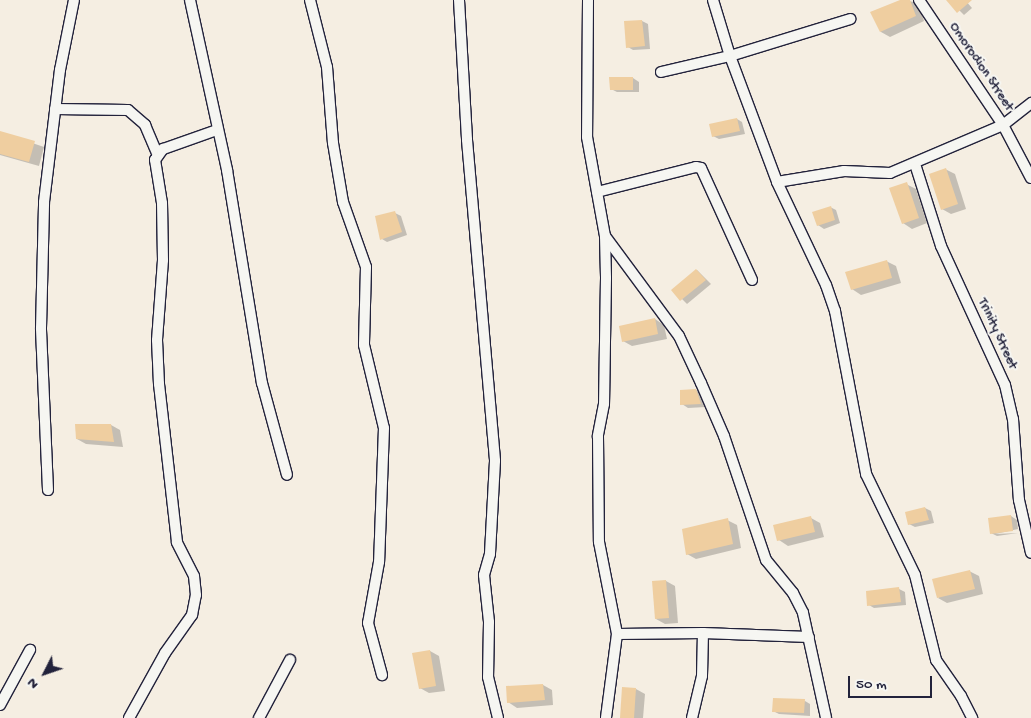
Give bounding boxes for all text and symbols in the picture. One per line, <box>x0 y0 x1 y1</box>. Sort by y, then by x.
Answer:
street label: Omorodion Street <box>945 19 1017 115</box>
street label: Trinity Street <box>973 296 1021 372</box>
north arrow <box>20 648 70 698</box>
scale bar <box>851 666 935 698</box>
text: N <box>24 674 43 692</box>
text: 50 m <box>856 676 887 694</box>

